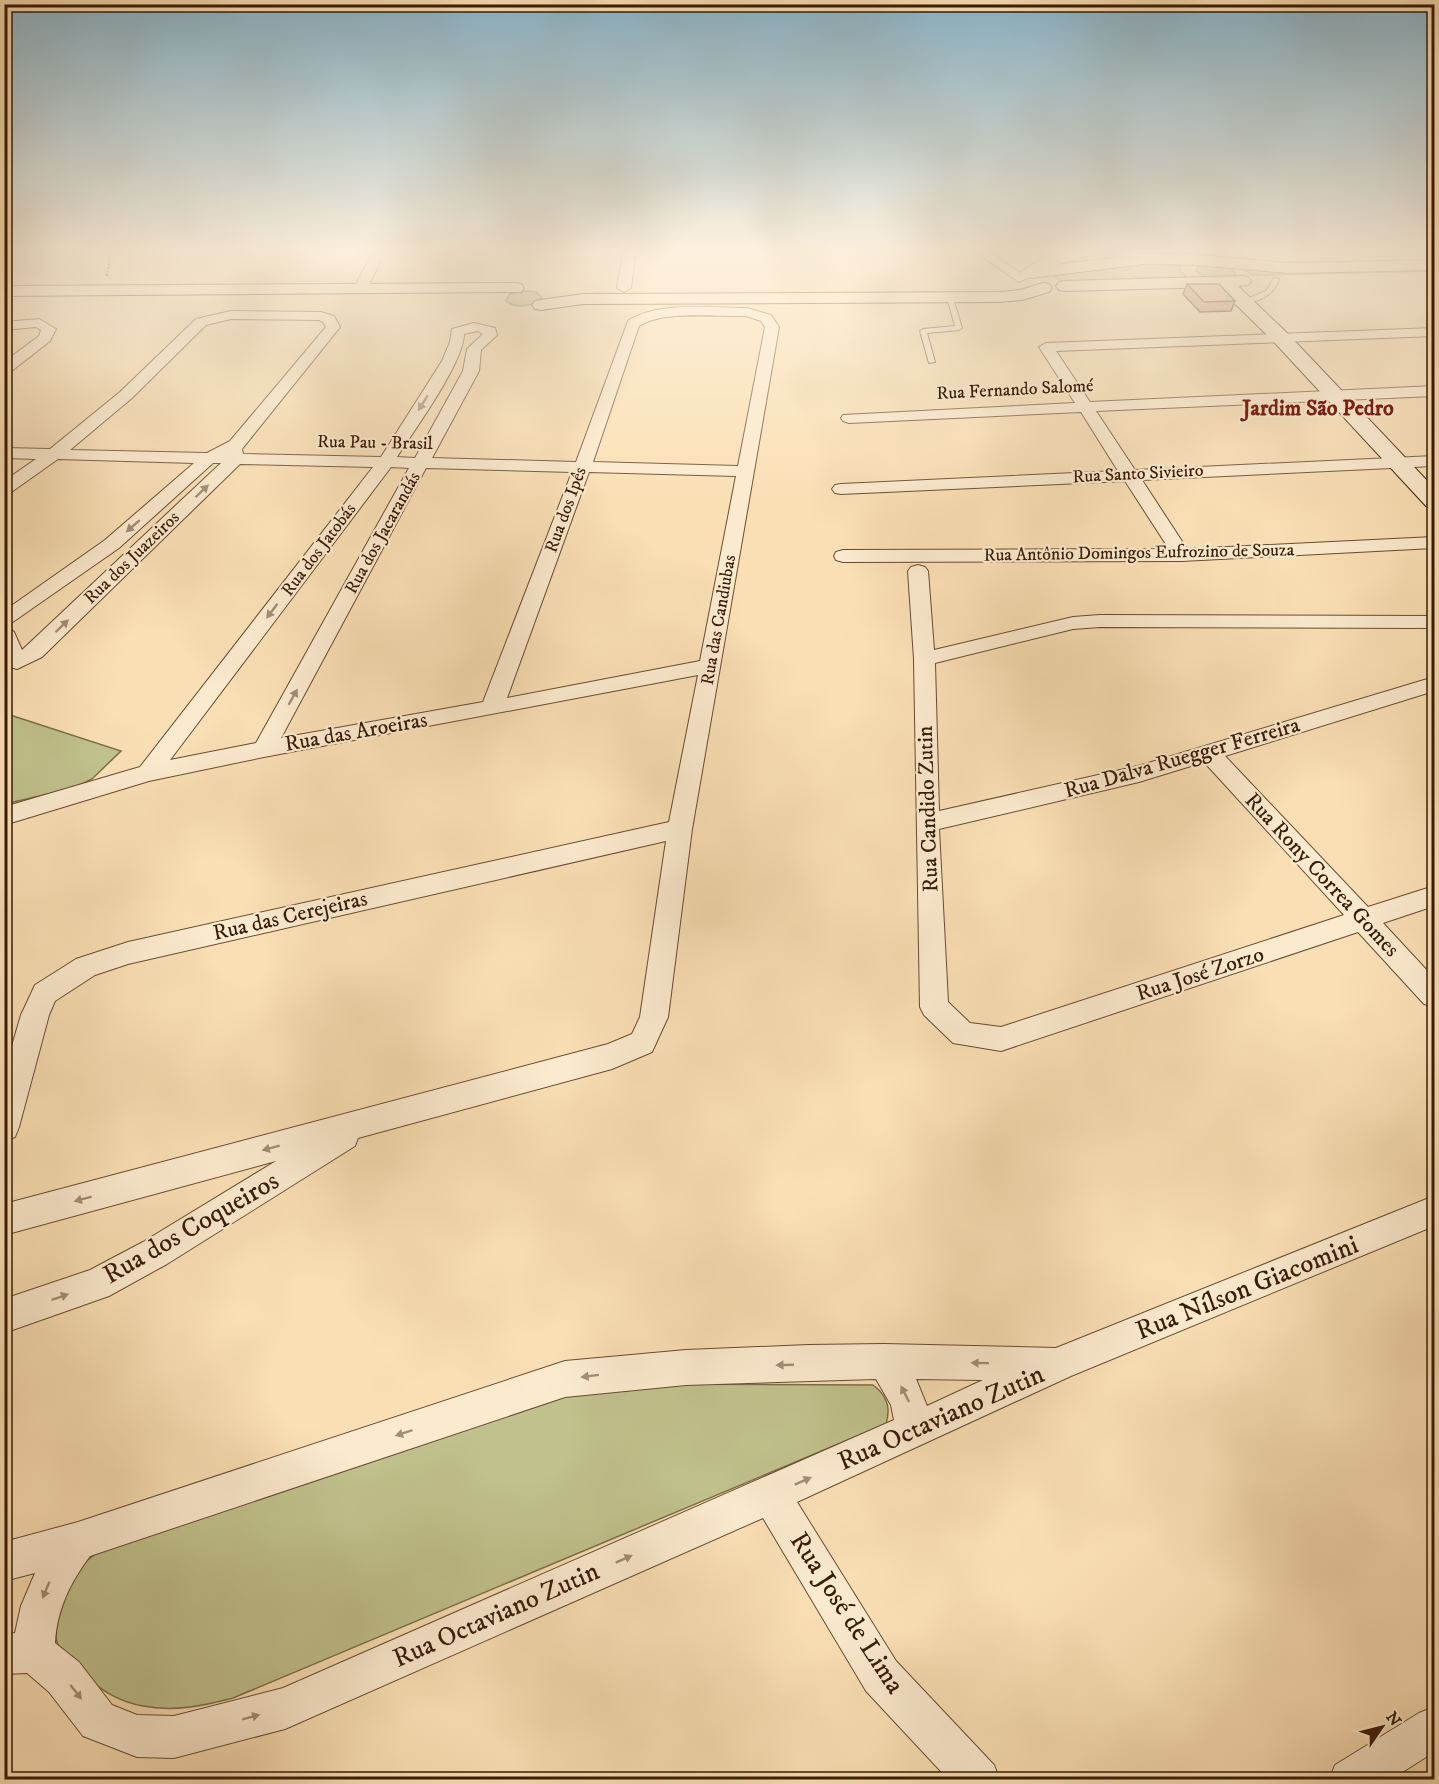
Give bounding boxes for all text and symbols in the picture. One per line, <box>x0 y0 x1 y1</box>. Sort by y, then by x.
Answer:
street label: Rua Fernando Salomé <box>936 375 1095 405</box>
one-way arrow <box>418 394 429 411</box>
district label: Jardim São Pedro <box>1239 395 1394 422</box>
street label: Rua Pau - Brasil <box>317 431 434 455</box>
street label: Rua Santo Sivieiro <box>1072 460 1204 488</box>
street label: Rua dos Ipês <box>540 464 592 556</box>
street label: Rua dos Jacarandás <box>340 468 426 598</box>
one-way arrow <box>195 484 209 498</box>
street label: Rua dos Jatobás <box>277 499 361 601</box>
street label: Rua dos Juazeiros <box>80 507 184 609</box>
one-way arrow <box>125 519 140 533</box>
street label: Rua Antônio Domingos Eufrozino de Souza <box>983 539 1295 567</box>
street label: Rua das Candiubas <box>697 553 741 687</box>
one-way arrow <box>266 603 278 619</box>
one-way arrow <box>54 619 68 633</box>
one-way arrow <box>288 689 298 706</box>
street label: Rua das Aroeiras <box>283 706 429 758</box>
street label: Rua Dalva Ruegger Ferreira <box>1061 711 1304 805</box>
street label: Rua Candido Zutin <box>912 725 944 893</box>
street label: Rua Rony Correa Gomes <box>1239 787 1405 963</box>
street label: Rua das Cerejeiras <box>210 885 370 947</box>
street label: Rua José Zorzo <box>1133 941 1267 1007</box>
one-way arrow <box>262 1144 280 1153</box>
street label: Rua dos Coqueiros <box>97 1164 285 1292</box>
one-way arrow <box>73 1195 91 1204</box>
street label: Rua Nílson Giacomini <box>1131 1228 1363 1348</box>
one-way arrow <box>51 1292 69 1301</box>
street label: Rua Octaviano Zutin <box>832 1357 1050 1479</box>
one-way arrow <box>970 1358 989 1368</box>
one-way arrow <box>775 1360 794 1369</box>
one-way arrow <box>581 1371 600 1381</box>
one-way arrow <box>901 1386 910 1403</box>
one-way arrow <box>395 1429 413 1438</box>
one-way arrow <box>794 1476 812 1486</box>
street label: Rua José de Lima <box>782 1526 912 1701</box>
street label: Rua Octaviano Zutin <box>387 1554 605 1676</box>
one-way arrow <box>615 1554 633 1563</box>
one-way arrow <box>41 1581 51 1599</box>
one-way arrow <box>70 1684 83 1700</box>
north arrow <box>1352 1697 1412 1757</box>
text: N <box>1382 1708 1405 1730</box>
one-way arrow <box>242 1711 261 1721</box>

